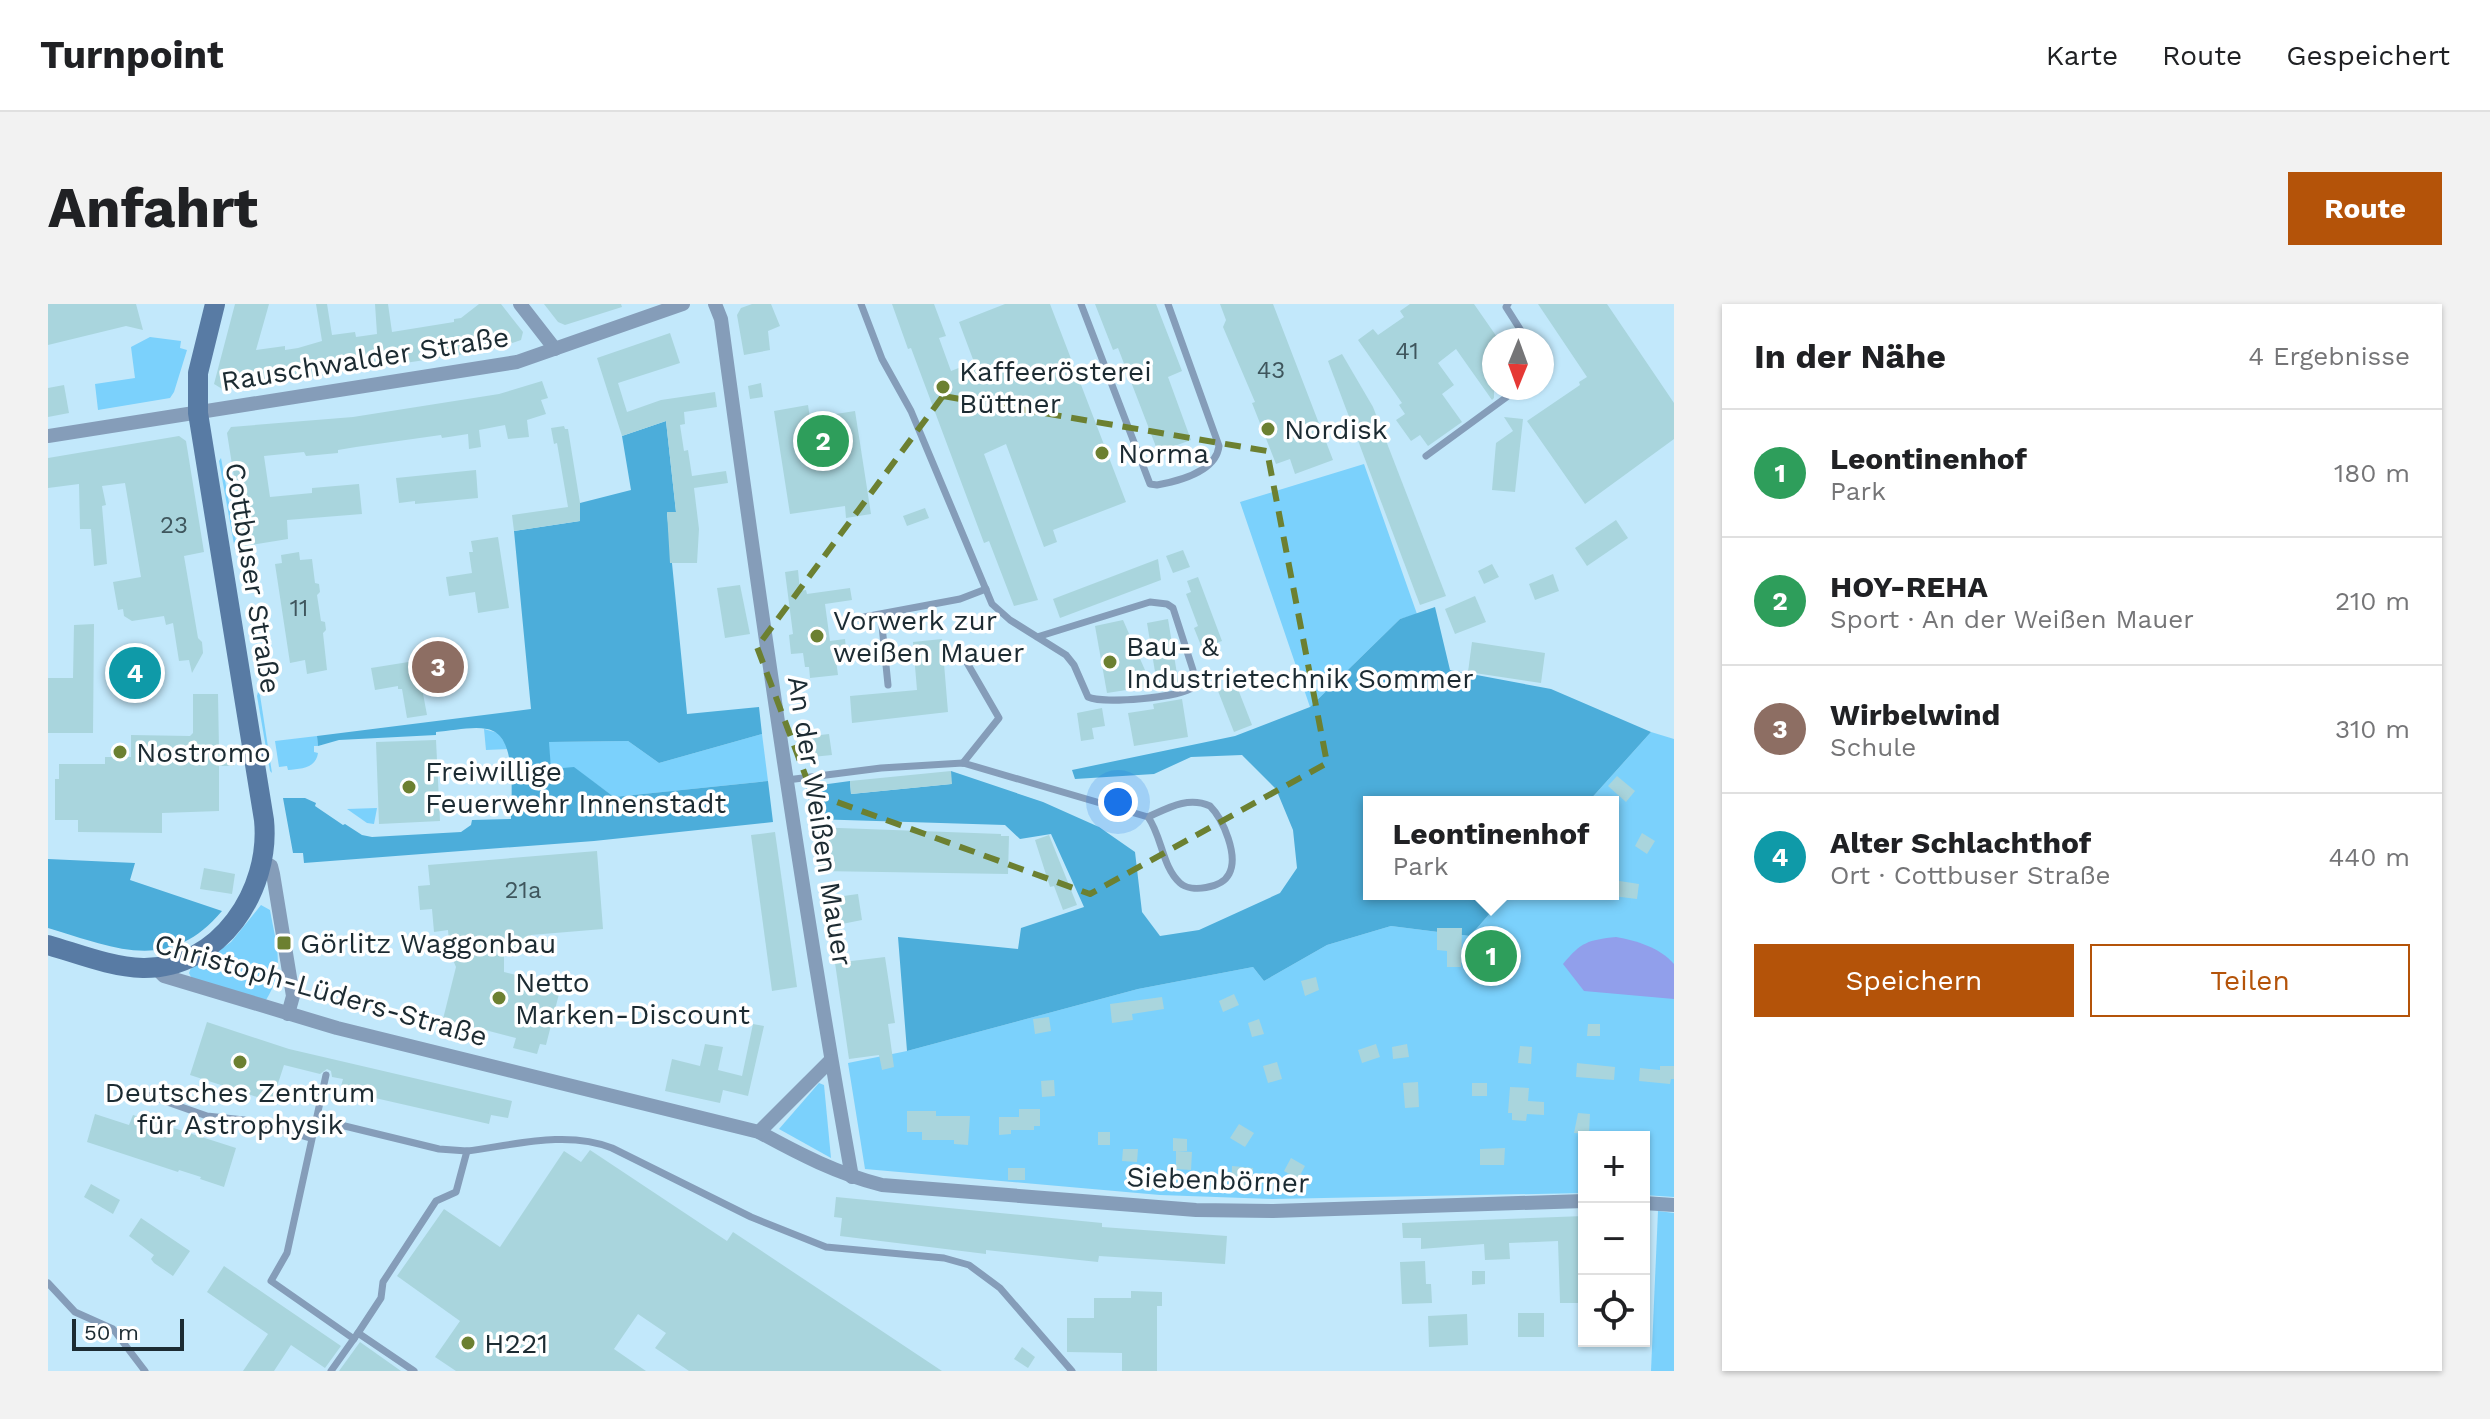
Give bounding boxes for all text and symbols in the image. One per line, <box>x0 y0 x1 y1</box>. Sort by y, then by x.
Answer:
text: Turnpoint <box>40 33 224 77</box>
text: Karte <box>2046 39 2118 72</box>
text: Route <box>2162 39 2242 72</box>
text: Gespeichert <box>2286 39 2450 72</box>
button: Route <box>2288 172 2442 245</box>
text: Anfahrt <box>48 175 258 241</box>
street label: Rauschwalder Straße <box>219 320 511 398</box>
north arrow <box>1482 328 1554 400</box>
text: In der Nähe <box>1754 336 1946 376</box>
house number: 41 <box>1395 337 1419 365</box>
text: 4 Ergebnisse <box>2248 341 2410 371</box>
place label: Kaffeerösterei Büttner <box>959 355 1152 420</box>
house number: 43 <box>1257 356 1285 384</box>
marker: Kaffeerösterei Büttner <box>934 378 952 396</box>
pin: 2 <box>797 411 849 471</box>
place label: Nordisk <box>1284 413 1388 446</box>
marker: Nordisk <box>1259 420 1277 438</box>
place label: Norma <box>1118 437 1209 470</box>
text: Leontinenhof <box>1830 441 2027 476</box>
marker: Norma <box>1093 444 1111 462</box>
text: 1 <box>1774 458 1786 488</box>
text: 180 m <box>2334 458 2410 488</box>
street label: Cottbuser Straße <box>218 460 288 696</box>
text: Park <box>1830 476 1886 506</box>
house number: 23 <box>160 511 188 539</box>
text: HOY-REHA <box>1830 569 1988 604</box>
text: 2 <box>1772 586 1788 616</box>
text: 210 m <box>2335 586 2410 616</box>
house number: 11 <box>290 594 308 622</box>
place label: Vorwerk zur weißen Mauer <box>833 604 1024 669</box>
text: Sport · An der Weißen Mauer <box>1830 604 2194 634</box>
marker: Vorwerk zur weißen Mauer <box>808 627 826 645</box>
place label: Bau- & Industrietechnik Sommer <box>1126 630 1474 695</box>
pin: 3 <box>412 637 464 697</box>
pin: 4 <box>109 643 161 703</box>
marker: Bau- & Industrietechnik Sommer <box>1101 653 1119 671</box>
street label: An der Weißen Mauer <box>781 674 859 968</box>
text: Wirbelwind <box>1830 697 2000 732</box>
text: 3 <box>1772 714 1788 744</box>
text: 310 m <box>2335 714 2410 744</box>
text: Schule <box>1830 732 1916 762</box>
place label: Nostromo <box>136 736 271 769</box>
marker: Nostromo <box>111 743 129 761</box>
place label: Freiwillige Feuerwehr Innenstadt <box>425 755 727 820</box>
marker: Freiwillige Feuerwehr Innenstadt <box>400 778 418 796</box>
your location <box>1098 782 1138 822</box>
popup <box>1363 796 1619 900</box>
text: Leontinenhof <box>1392 816 1590 851</box>
text: Alter Schlachthof <box>1830 825 2091 860</box>
text: 4 <box>1772 842 1788 872</box>
text: 440 m <box>2328 842 2410 872</box>
text: Park <box>1392 851 1448 881</box>
text: Ort · Cottbuser Straße <box>1830 860 2110 890</box>
house number: 21a <box>505 876 541 904</box>
pin: 1 <box>1465 926 1517 986</box>
street label: Christoph-Lüders-Straße <box>151 927 491 1053</box>
place label: Görlitz Waggonbau <box>300 927 556 960</box>
marker: Görlitz Waggonbau <box>275 934 293 952</box>
button: Speichern <box>1754 944 2074 1017</box>
button: Teilen <box>2090 944 2410 1017</box>
place label: Netto Marken-Discount <box>515 966 750 1031</box>
marker: Netto Marken-Discount <box>490 989 508 1007</box>
marker: Deutsches Zentrum für Astrophysik <box>231 1053 249 1071</box>
place label: Deutsches Zentrum für Astrophysik <box>105 1076 375 1141</box>
map controls <box>1578 1131 1650 1347</box>
button: + <box>1578 1131 1650 1203</box>
street label: Siebenbörner <box>1126 1160 1310 1200</box>
button: − <box>1578 1203 1650 1275</box>
button: locate <box>1578 1275 1650 1347</box>
scale bar <box>72 1315 184 1351</box>
text: 50 m <box>84 1320 139 1345</box>
place label: H221 <box>484 1327 548 1360</box>
marker: H221 <box>459 1334 477 1352</box>

